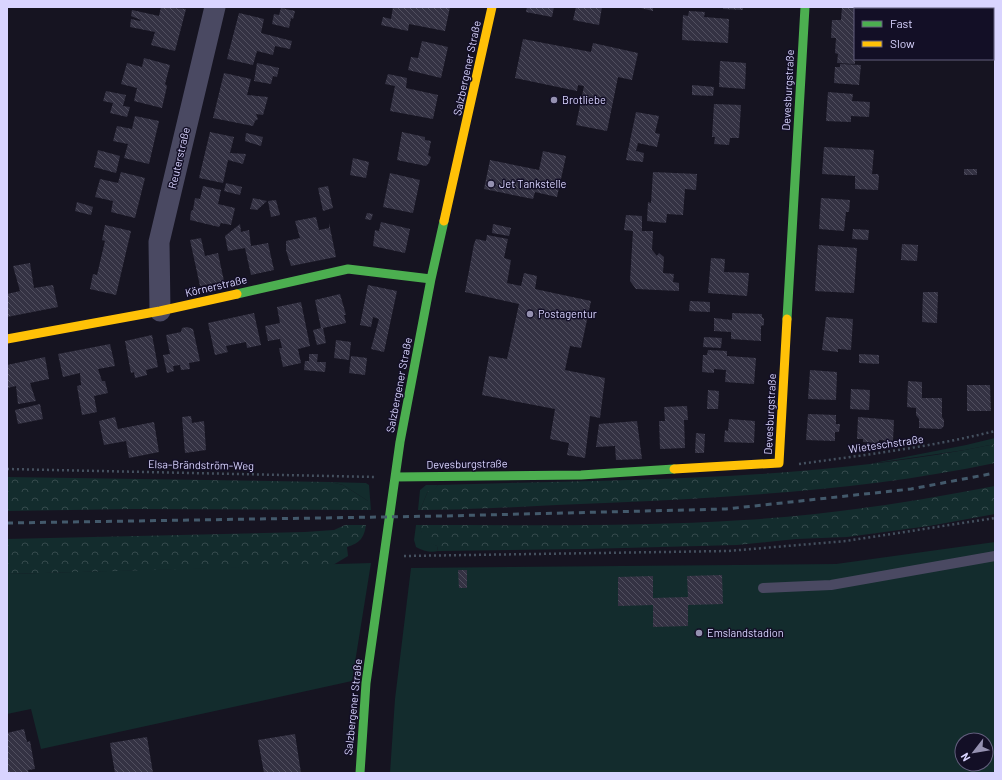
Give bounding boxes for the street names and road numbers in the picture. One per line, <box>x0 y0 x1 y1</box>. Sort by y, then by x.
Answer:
street label: Salzbergener Straße <box>450 19 483 117</box>
street label: Devesburgstraße <box>779 49 796 131</box>
street label: Reuterstraße <box>165 126 192 190</box>
street label: Körnerstraße <box>184 272 248 299</box>
street label: Salzbergener Straße <box>383 336 414 434</box>
street label: Devesburgstraße <box>761 373 778 455</box>
street label: Wieteschstraße <box>848 432 924 455</box>
street label: Devesburgstraße <box>426 456 508 471</box>
street label: Elsa-Brändström-Weg <box>148 457 254 472</box>
street label: Salzbergener Straße <box>341 658 364 756</box>

